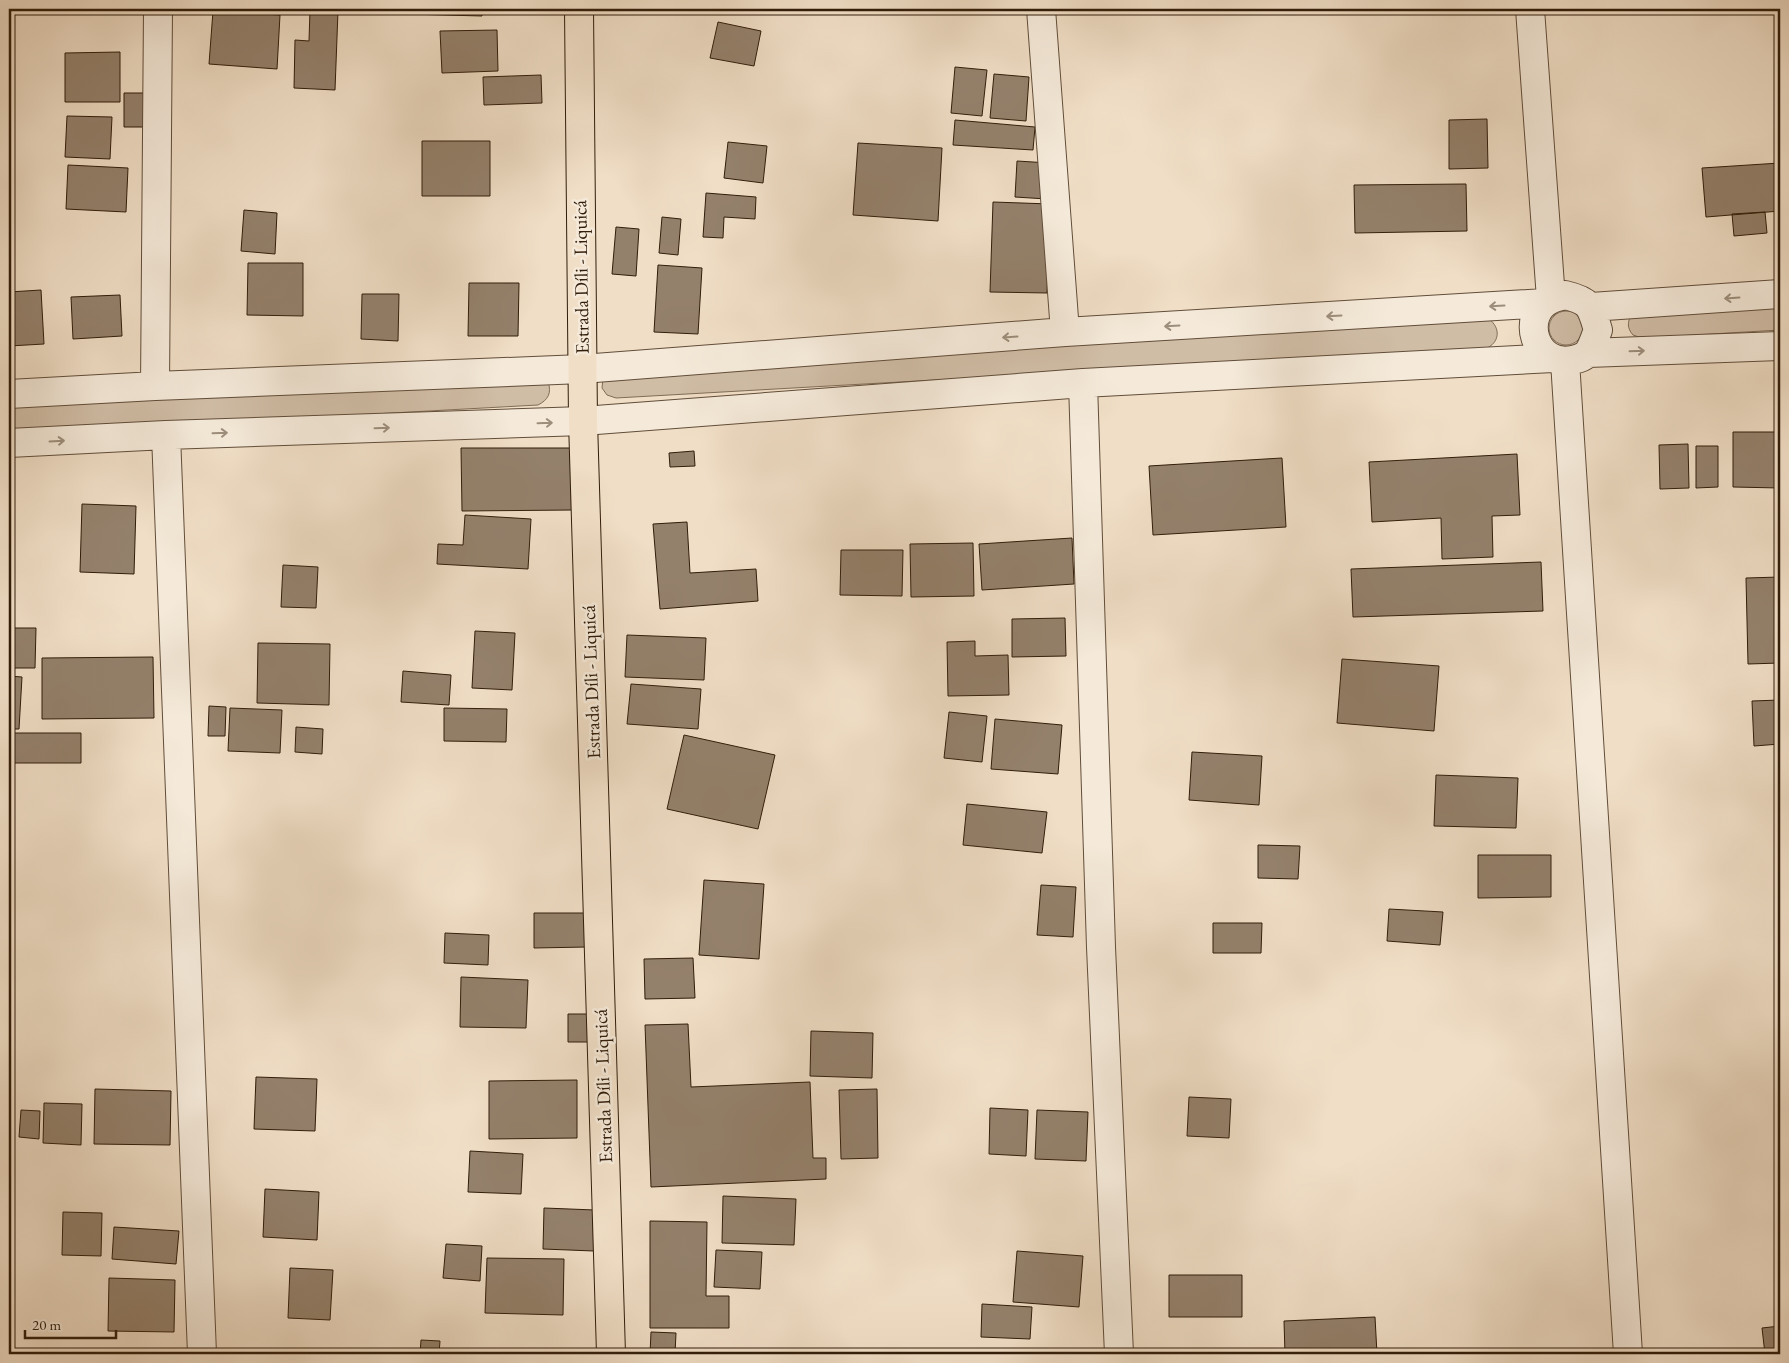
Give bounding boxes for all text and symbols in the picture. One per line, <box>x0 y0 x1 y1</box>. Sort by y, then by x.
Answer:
street label: Estrada Díli - Liquicá <box>567 199 595 354</box>
one-way arrow <box>1724 293 1740 302</box>
one-way arrow <box>1489 302 1505 311</box>
one-way arrow <box>1327 311 1343 321</box>
one-way arrow <box>1164 321 1180 330</box>
one-way arrow <box>1002 332 1018 341</box>
one-way arrow <box>1628 346 1645 356</box>
one-way arrow <box>536 418 552 427</box>
one-way arrow <box>374 423 390 433</box>
one-way arrow <box>211 428 227 438</box>
one-way arrow <box>49 436 65 445</box>
street label: Estrada Díli - Liquicá <box>576 604 606 759</box>
street label: Estrada Díli - Liquicá <box>588 1008 618 1163</box>
scale bar <box>25 1308 116 1340</box>
text: 20 m <box>32 1315 61 1334</box>

